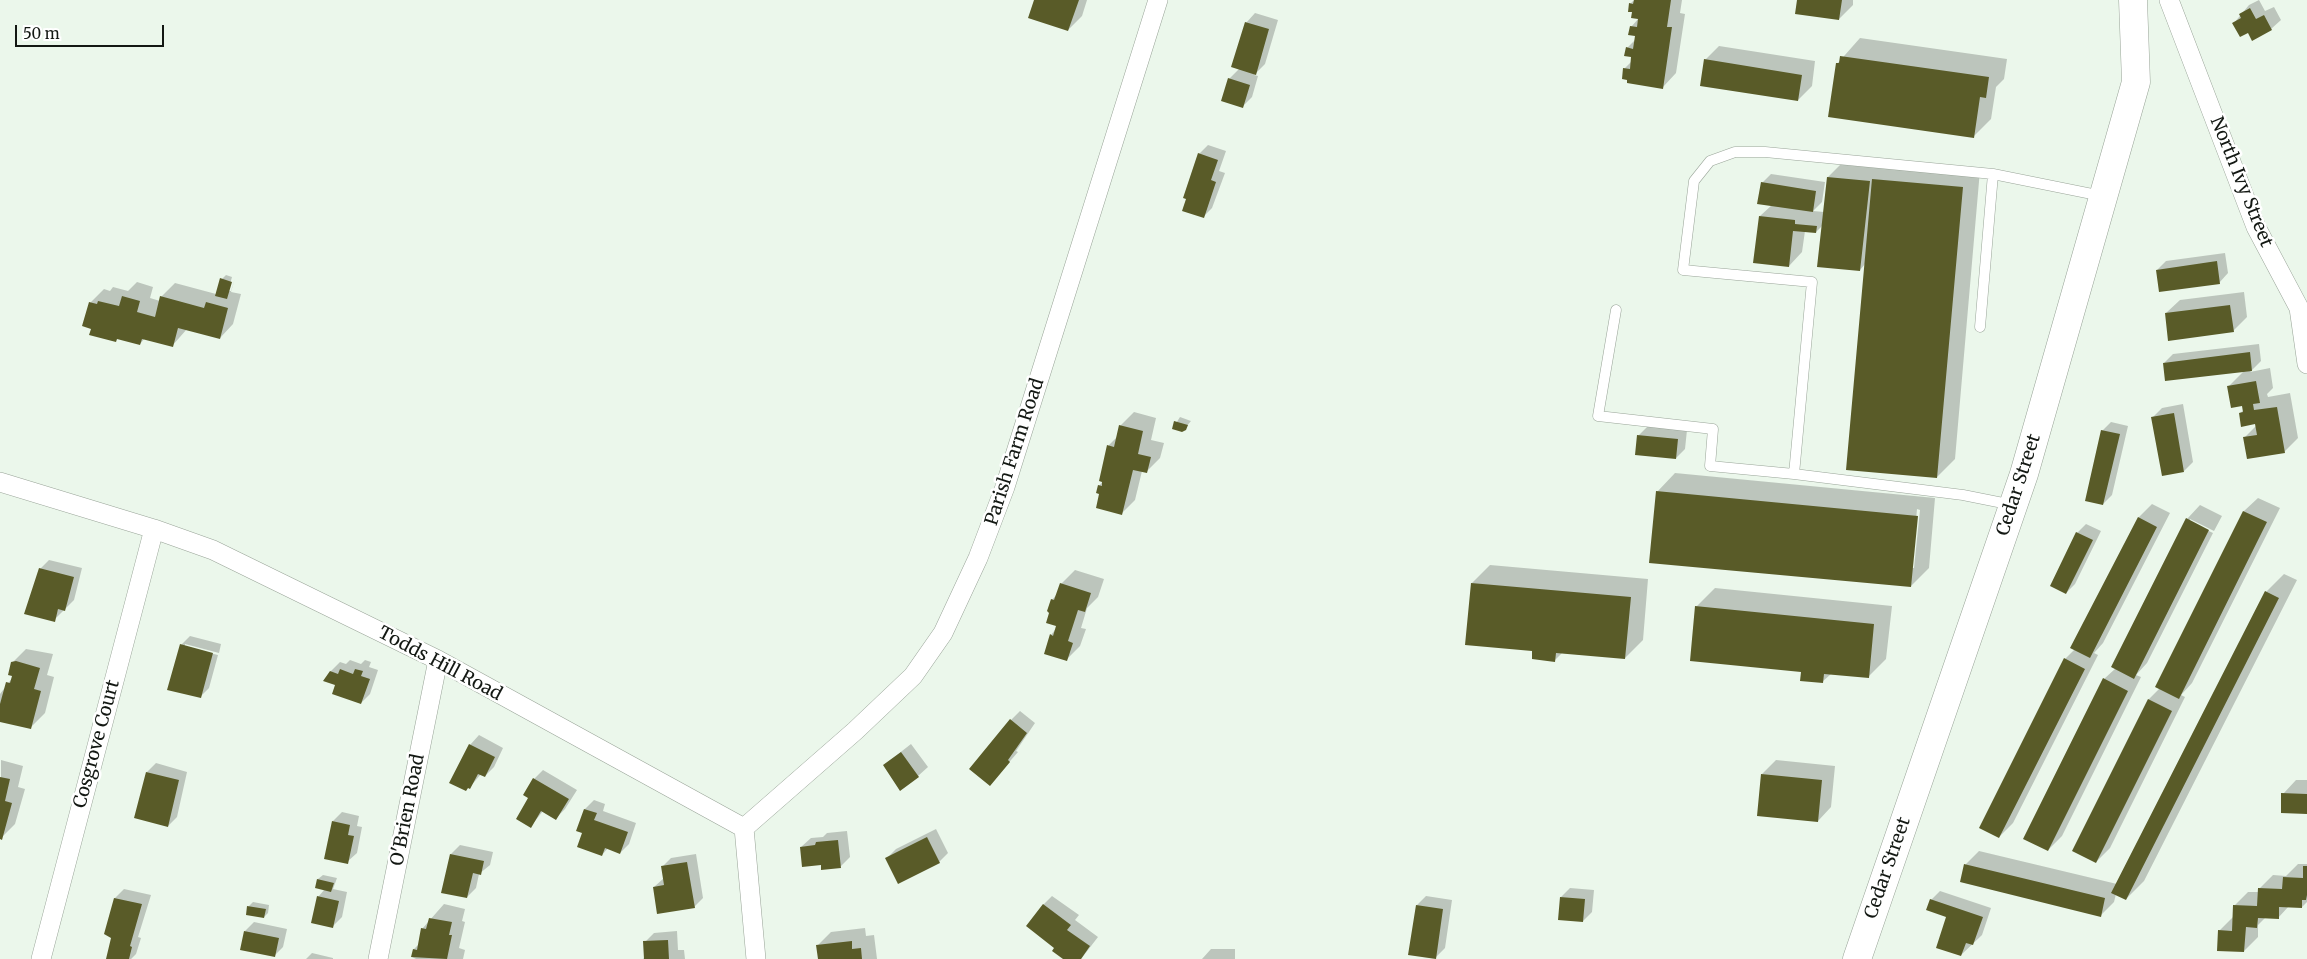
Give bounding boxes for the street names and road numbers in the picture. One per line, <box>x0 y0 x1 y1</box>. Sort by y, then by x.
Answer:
street label: North Ivy Street <box>2205 114 2277 250</box>
street label: Parish Farm Road <box>981 376 1049 528</box>
street label: Cedar Street <box>1992 431 2046 539</box>
street label: Todds Hill Road <box>374 622 506 706</box>
street label: Cosgrove Court <box>70 678 124 810</box>
street label: O'Brien Road <box>387 752 429 868</box>
street label: Cedar Street <box>1861 815 1915 921</box>

